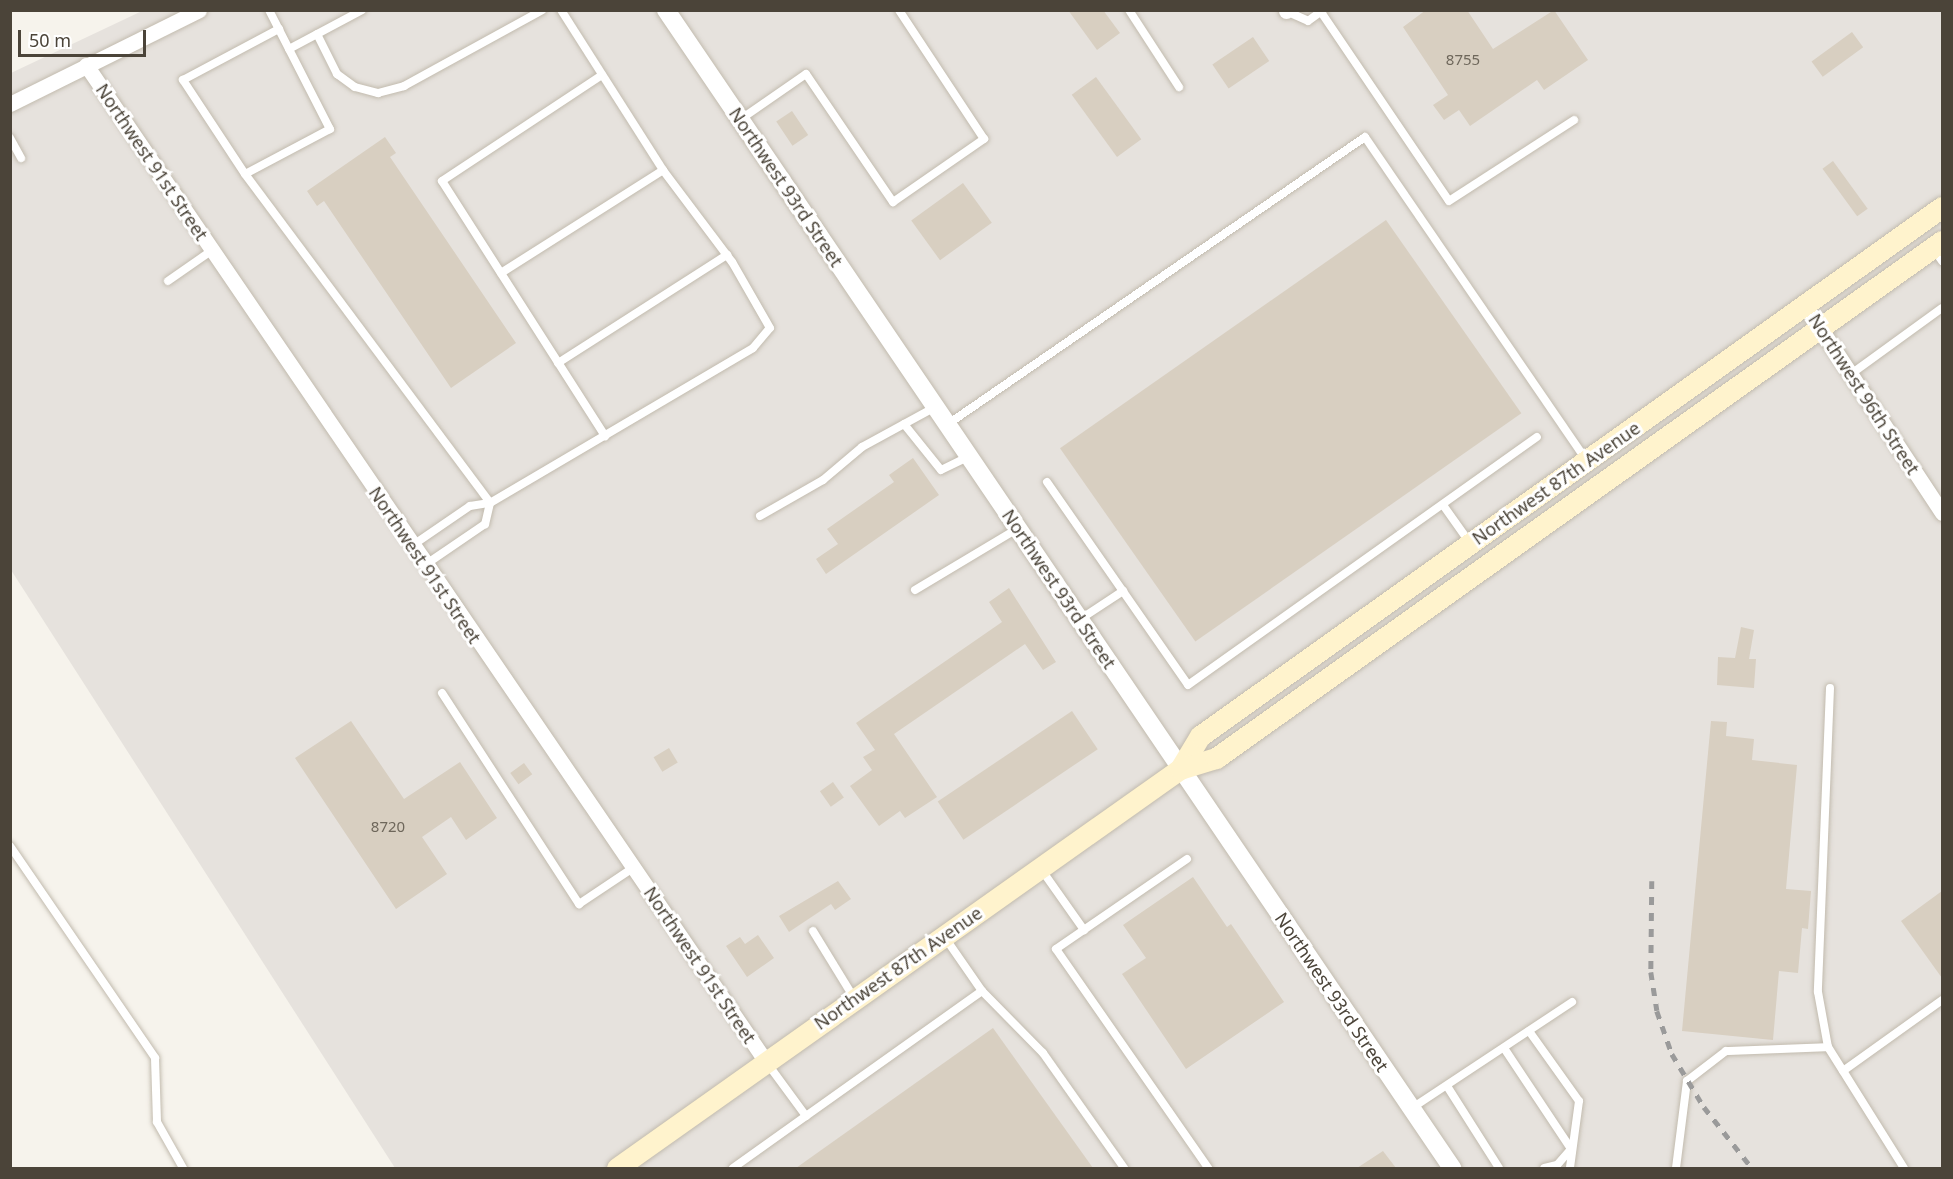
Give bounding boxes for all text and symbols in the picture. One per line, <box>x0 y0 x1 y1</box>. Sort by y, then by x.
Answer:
scale bar <box>21 18 148 56</box>
text: 50 m <box>29 28 71 52</box>
house number: 8755 <box>1446 51 1480 69</box>
street label: Northwest 91st Street <box>91 80 213 244</box>
street label: Northwest 93rd Street <box>725 103 847 271</box>
street label: Northwest 96th Street <box>1804 310 1924 478</box>
street label: Northwest 87th Avenue <box>1468 417 1644 549</box>
street label: Northwest 91st Street <box>364 483 486 647</box>
street label: Northwest 93rd Street <box>998 505 1120 673</box>
house number: 8720 <box>371 818 405 836</box>
street label: Northwest 91st Street <box>639 883 761 1047</box>
street label: Northwest 87th Avenue <box>810 902 986 1034</box>
street label: Northwest 93rd Street <box>1271 908 1393 1076</box>

